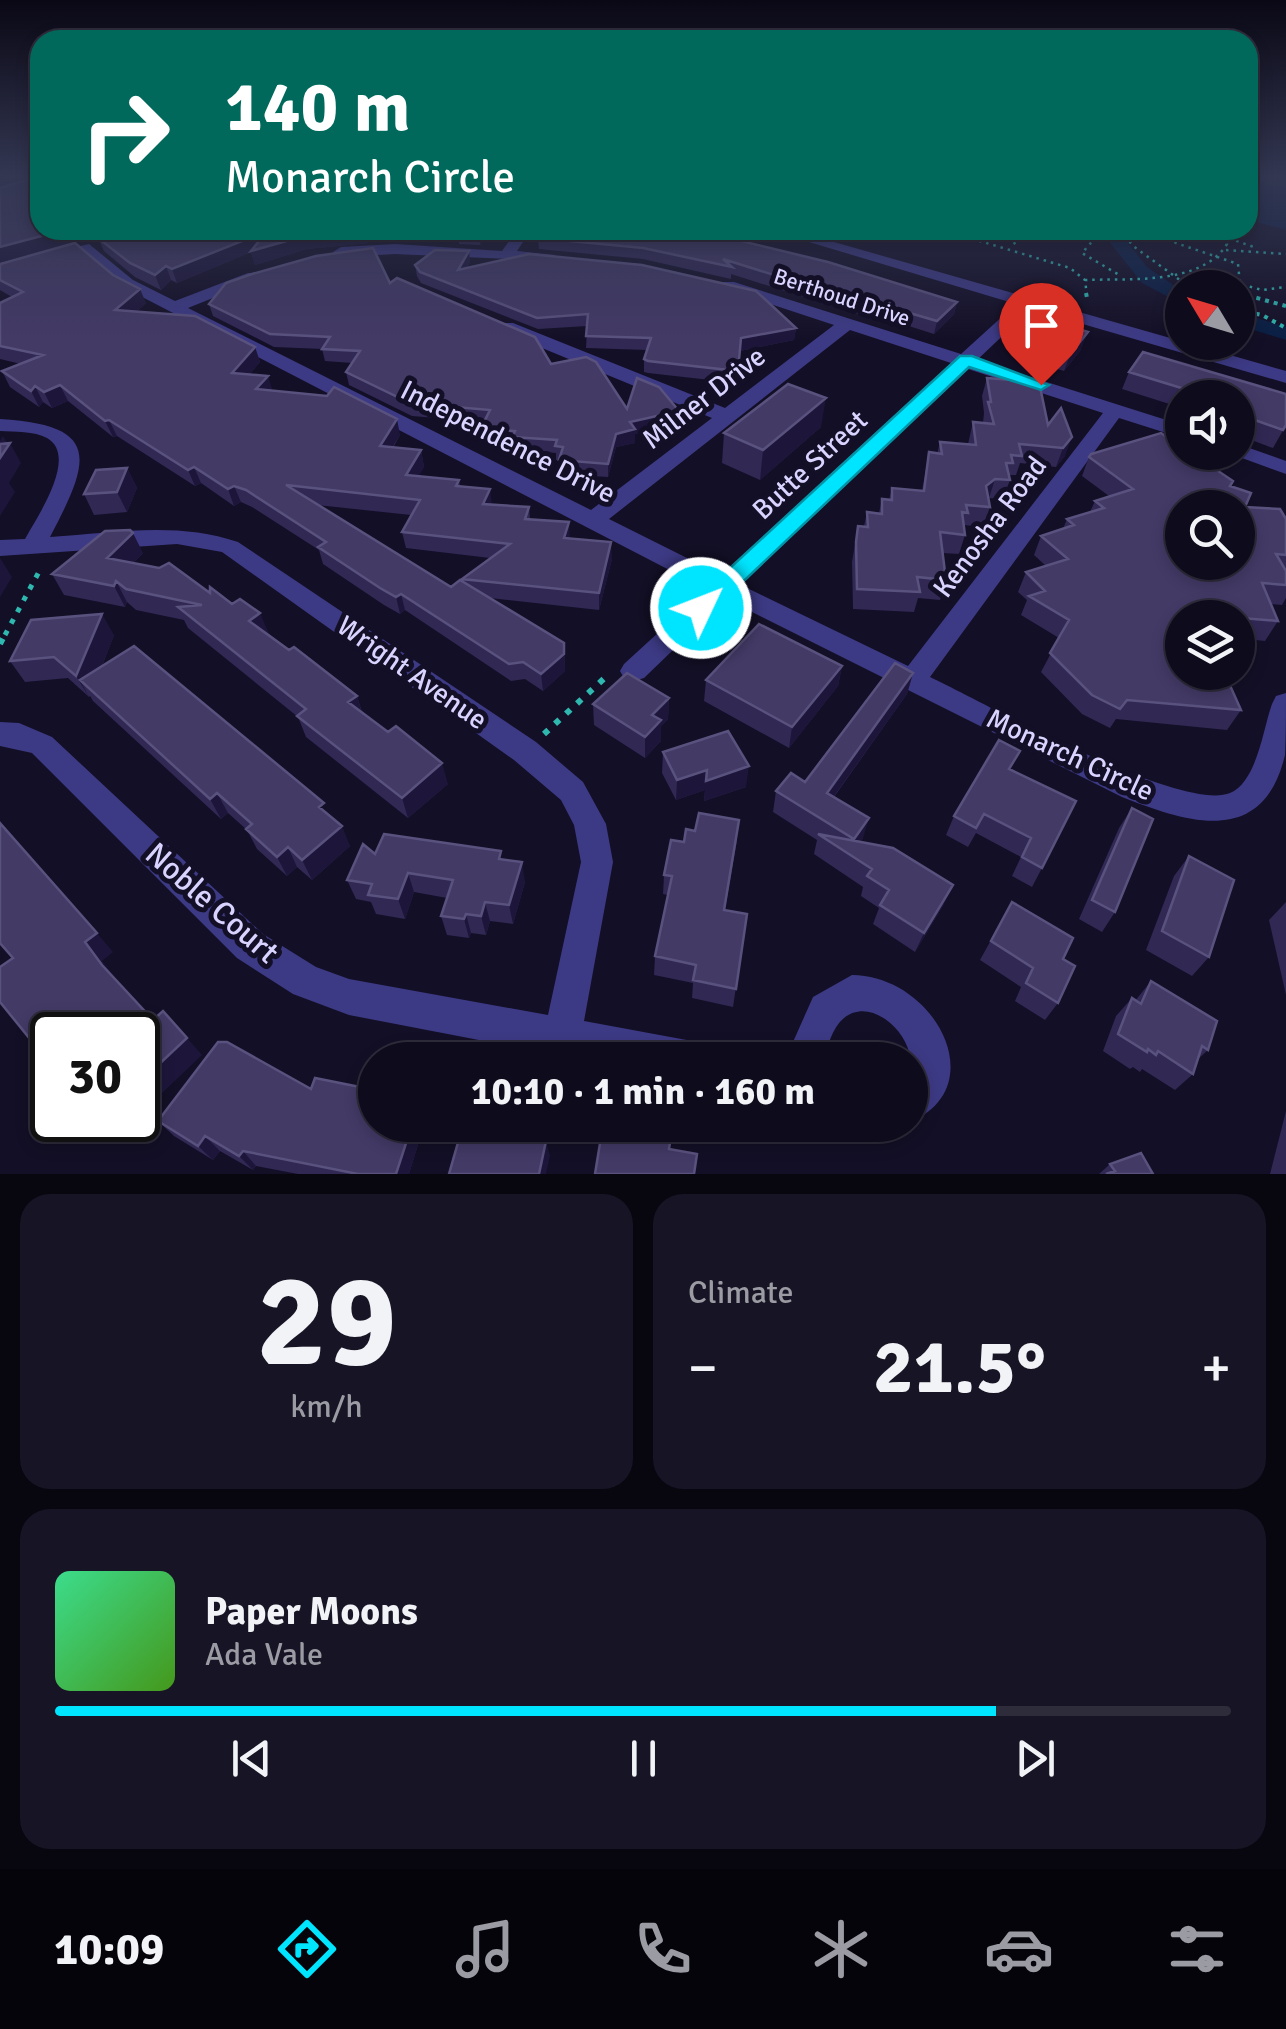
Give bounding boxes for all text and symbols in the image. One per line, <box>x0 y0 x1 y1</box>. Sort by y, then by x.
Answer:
text: 140 m <box>225 64 410 150</box>
icon: right <box>60 70 190 200</box>
text: Monarch Circle <box>225 150 515 205</box>
street label: Berthoud Drive <box>770 262 914 332</box>
north arrow <box>1165 270 1255 360</box>
map controls <box>1165 270 1255 690</box>
pin <box>999 283 1084 386</box>
icon: arrive <box>1014 298 1069 353</box>
street label: Milner Drive <box>636 339 772 457</box>
street label: Independence Drive <box>395 373 621 511</box>
button: sound <box>1165 380 1255 470</box>
street label: Butte Street <box>745 403 875 527</box>
street label: Kenosha Road <box>926 450 1054 604</box>
button: search <box>1165 490 1255 580</box>
position arrow <box>649 556 753 660</box>
button: layers <box>1165 600 1255 690</box>
street label: Wright Avenue <box>330 609 494 737</box>
street label: Monarch Circle <box>981 701 1159 809</box>
street label: Noble Court <box>137 834 287 972</box>
speed limit sign: 30 <box>30 1012 160 1142</box>
text: 10:10 · 1 min · 160 m <box>471 1068 815 1115</box>
text: 29 <box>256 1242 397 1402</box>
text: Climate <box>688 1273 794 1312</box>
text: 21.5° <box>873 1321 1046 1414</box>
text: − <box>688 1334 718 1402</box>
text: + <box>1201 1334 1231 1402</box>
text: km/h <box>290 1387 363 1426</box>
text: Paper Moons <box>205 1588 418 1635</box>
text: Ada Vale <box>205 1635 323 1674</box>
icon: previous <box>224 1731 279 1786</box>
icon: pause <box>616 1731 671 1786</box>
icon: next <box>1008 1731 1063 1786</box>
icon: directions <box>272 1914 342 1984</box>
icon: music <box>450 1914 520 1984</box>
icon: phone <box>628 1914 698 1984</box>
icon: climate <box>806 1914 876 1984</box>
icon: car <box>984 1914 1054 1984</box>
icon: filters <box>1162 1914 1232 1984</box>
text: 10:09 <box>54 1922 164 1977</box>

